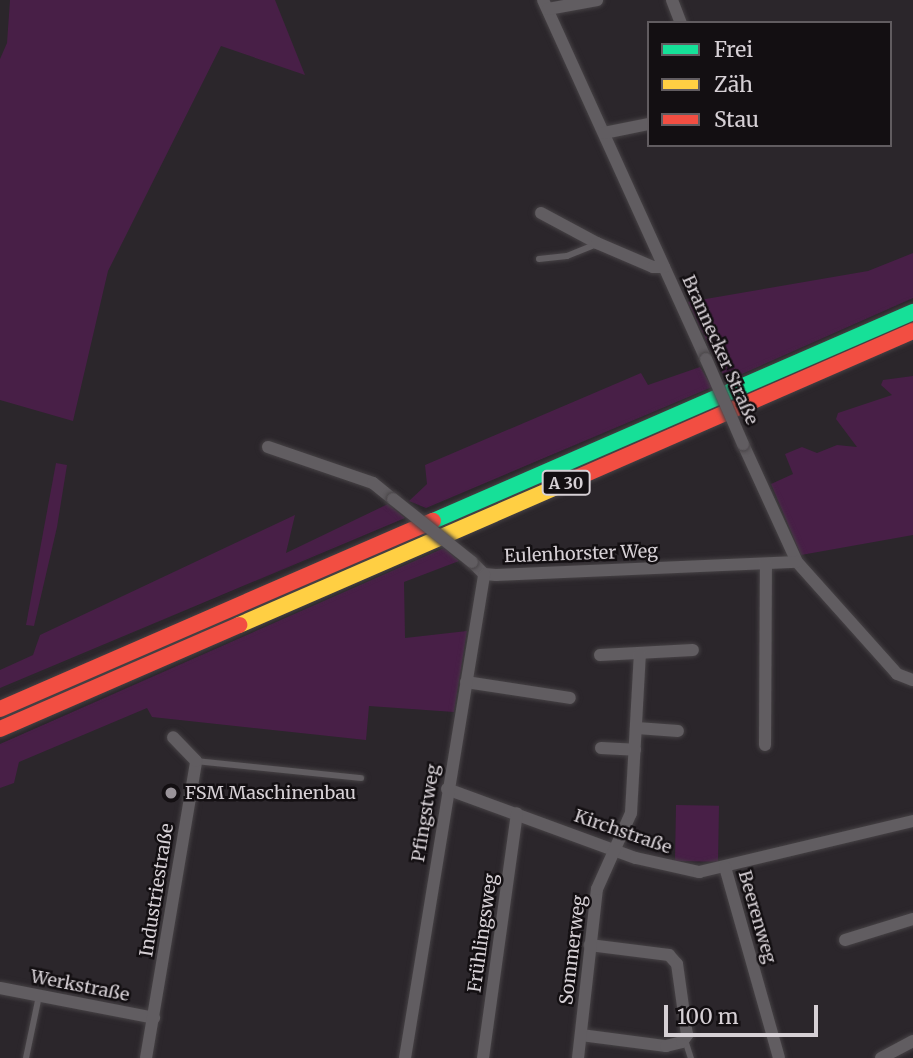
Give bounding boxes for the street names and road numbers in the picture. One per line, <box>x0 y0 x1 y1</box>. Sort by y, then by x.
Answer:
street label: Brannecker Straße <box>677 272 763 428</box>
road number: A 30 <box>542 470 590 496</box>
street label: Eulenhorster Weg <box>504 541 658 567</box>
street label: Pfingstweg <box>408 763 444 863</box>
street label: Kirchstraße <box>571 805 675 859</box>
street label: Industriestraße <box>136 822 178 958</box>
street label: Beerenweg <box>733 868 781 966</box>
street label: Frühlingsweg <box>464 872 502 994</box>
street label: Sommerweg <box>556 894 590 1006</box>
street label: Werkstraße <box>29 966 131 1006</box>

